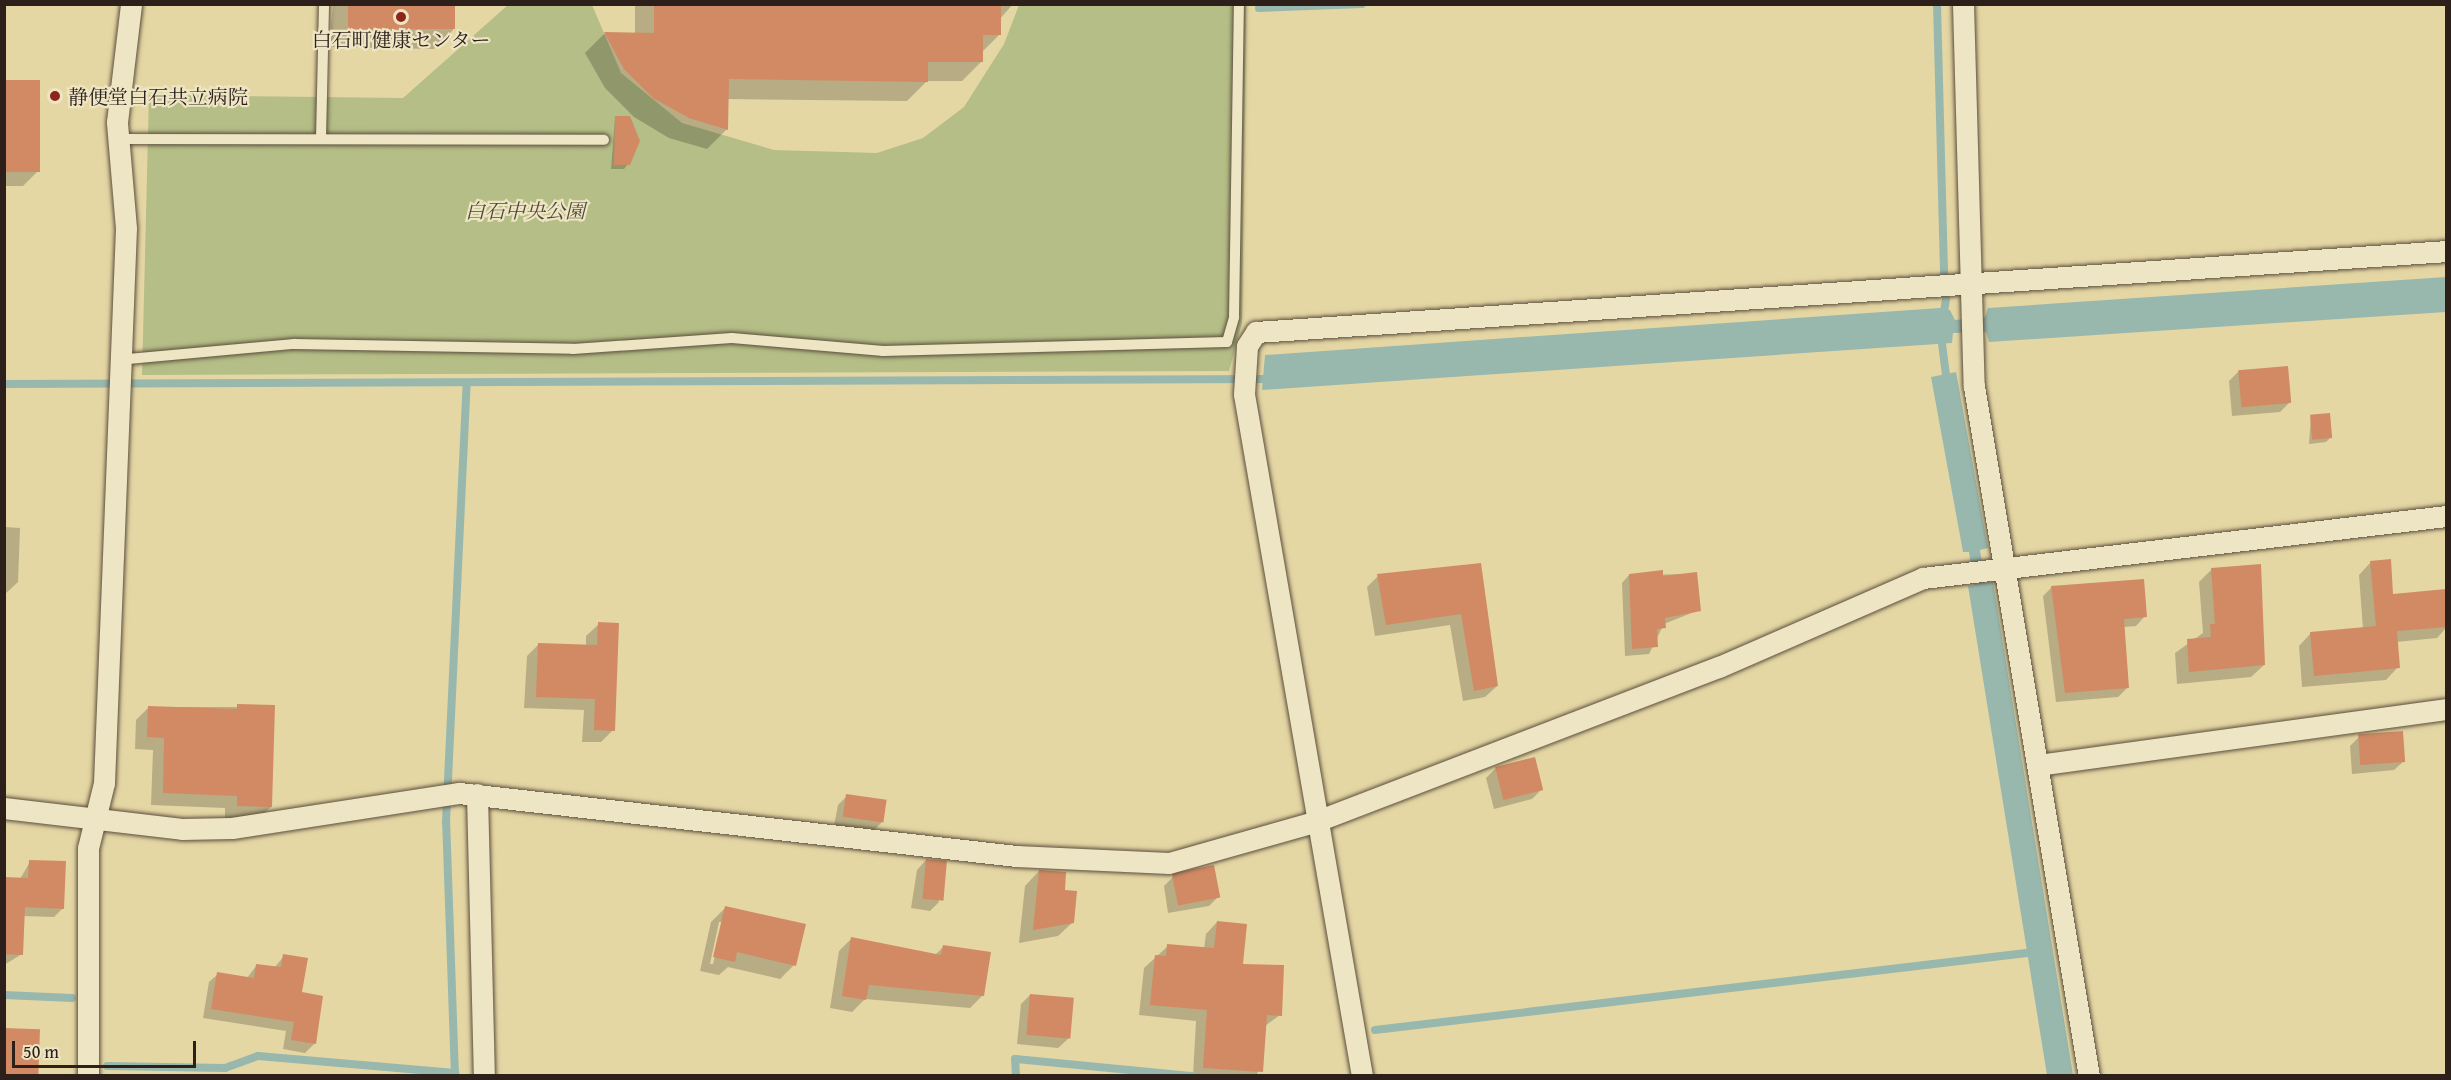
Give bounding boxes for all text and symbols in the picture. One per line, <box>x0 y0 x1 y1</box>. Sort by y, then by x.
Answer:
marker: 白石町健康センター <box>394 10 408 24</box>
place label: 白石町健康センター <box>311 27 491 51</box>
place label: 静便堂白石共立病院 <box>68 84 248 108</box>
marker: 静便堂白石共立病院 <box>46 87 64 105</box>
park label: 白石中央公園 <box>465 198 585 222</box>
scale bar <box>15 1029 200 1067</box>
text: 50 m <box>23 1038 59 1065</box>

